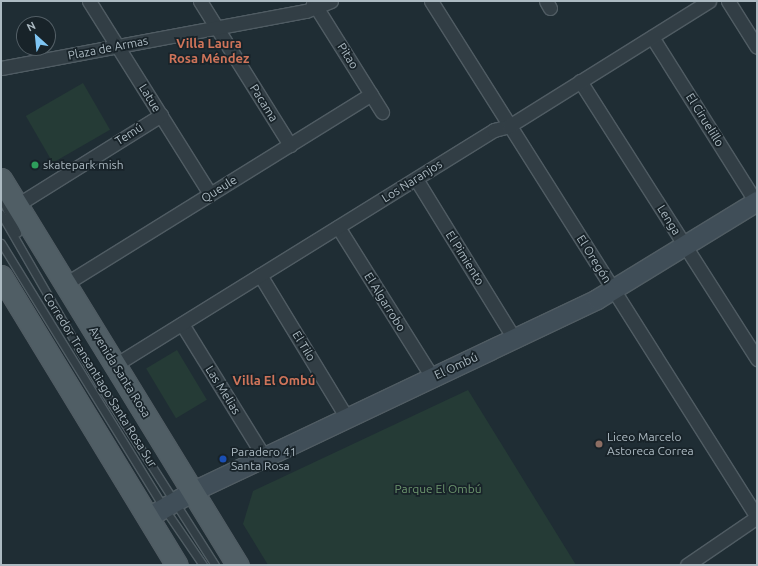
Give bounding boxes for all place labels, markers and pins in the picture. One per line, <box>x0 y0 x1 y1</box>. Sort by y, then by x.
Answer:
place label: skatepark mish <box>43 158 124 172</box>
marker: skatepark mish <box>30 160 40 170</box>
place label: Liceo Marcelo Astoreca Correa <box>607 430 694 458</box>
marker: Liceo Marcelo Astoreca Correa <box>594 439 604 449</box>
place label: Paradero 41 Santa Rosa <box>231 445 296 473</box>
marker: Paradero 41 Santa Rosa <box>218 454 228 464</box>

